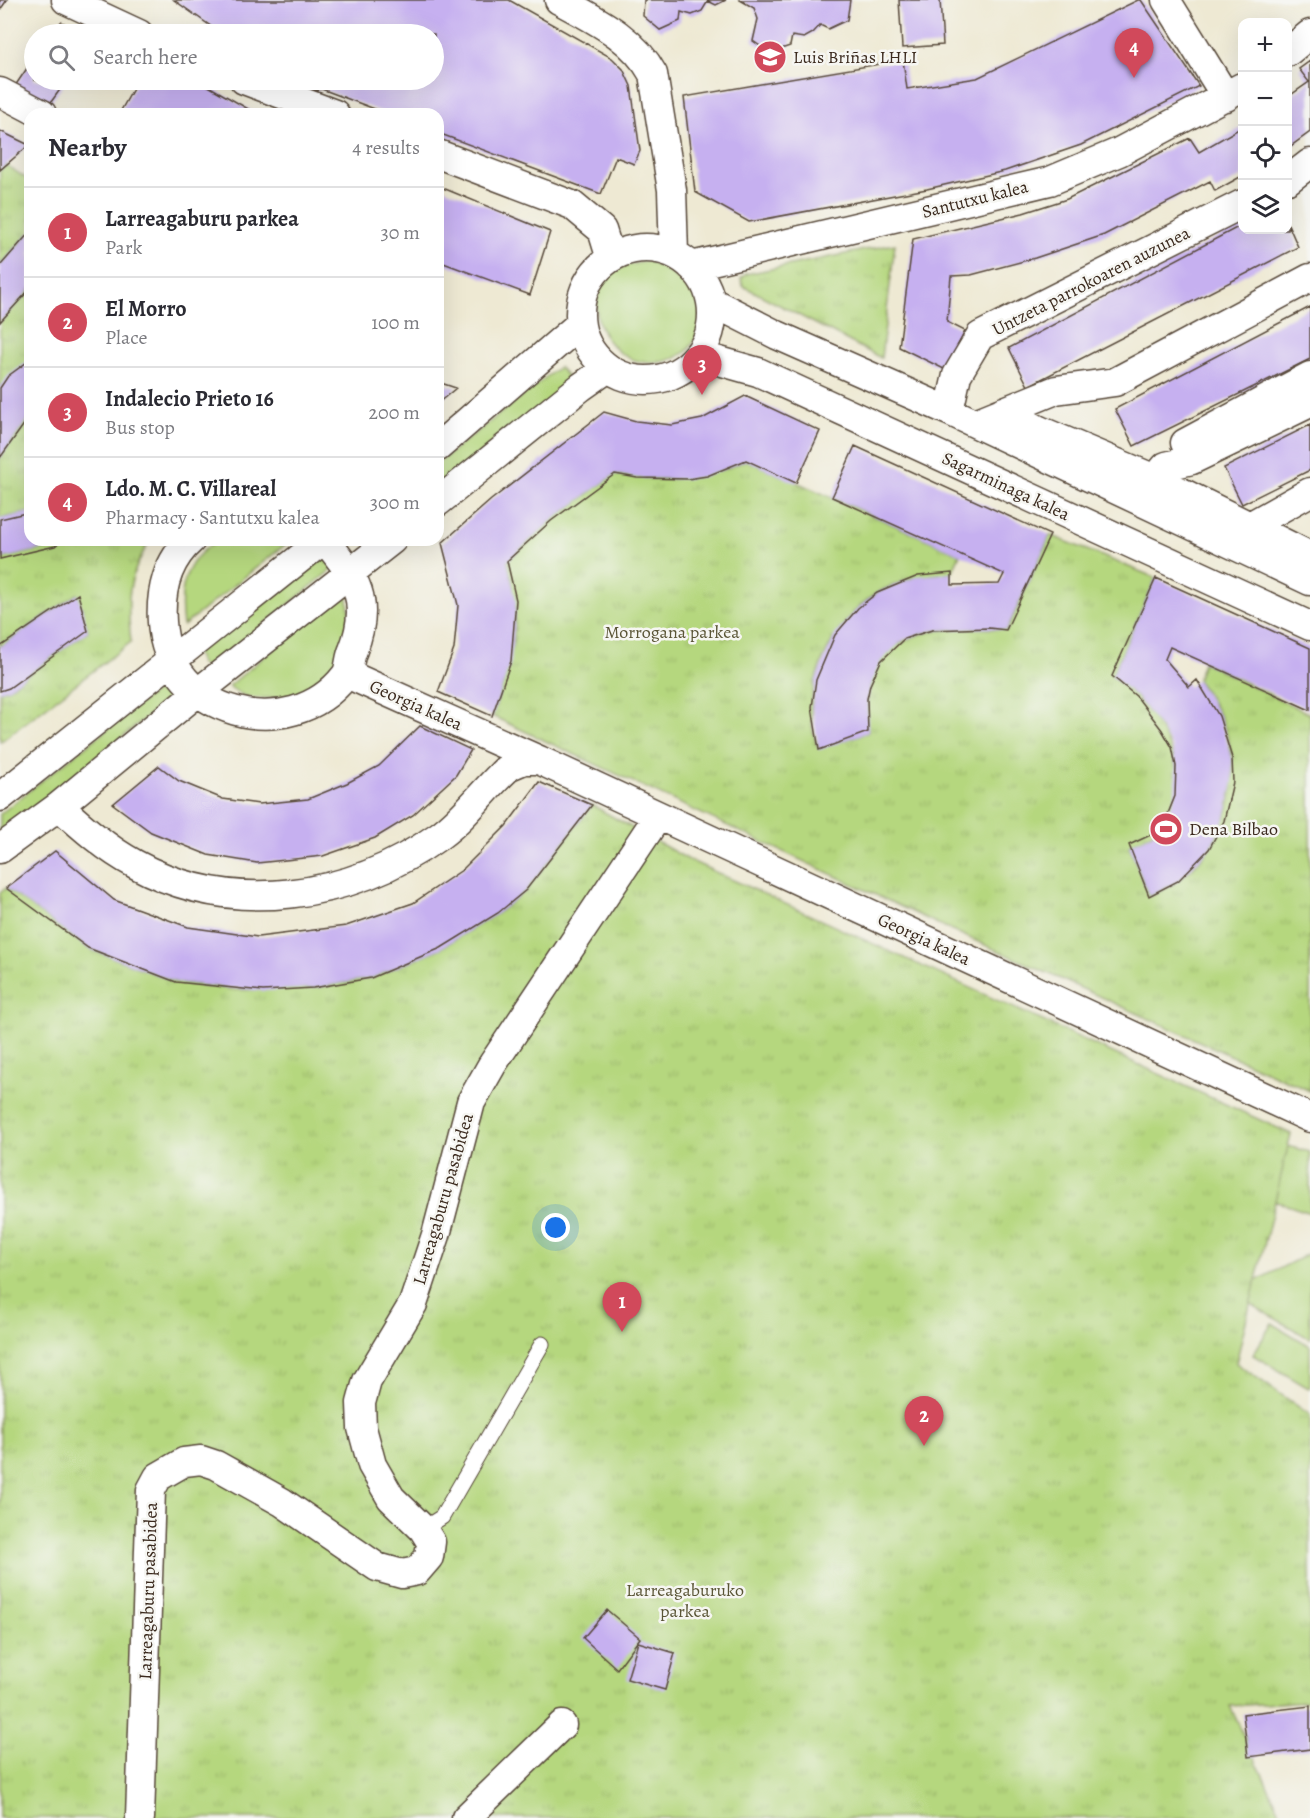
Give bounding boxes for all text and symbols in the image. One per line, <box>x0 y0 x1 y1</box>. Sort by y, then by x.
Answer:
map controls <box>1238 18 1292 234</box>
button: + <box>1238 18 1292 72</box>
search box <box>24 24 444 90</box>
pin: 4 <box>1114 28 1154 78</box>
school or university icon: Luis Briñas LHLI <box>752 39 788 75</box>
icon: search <box>45 41 78 74</box>
text: Search here <box>93 42 198 72</box>
place label: Luis Briñas LHLI <box>793 45 917 69</box>
button: − <box>1238 72 1292 126</box>
button: locate <box>1238 126 1292 180</box>
text: Nearby <box>48 130 127 165</box>
text: 4 results <box>352 134 420 161</box>
street label: Santutxu kalea <box>919 174 1031 224</box>
button: layers <box>1238 180 1292 234</box>
text: Larreagaburu parkea <box>105 204 299 234</box>
text: 1 <box>64 219 71 246</box>
text: 30 m <box>380 219 420 246</box>
street label: Untzeta parrokoaren auzunea <box>988 220 1195 341</box>
text: Park <box>105 234 143 261</box>
text: El Morro <box>105 294 187 324</box>
text: 2 <box>63 309 72 336</box>
text: 100 m <box>371 309 420 336</box>
text: Place <box>105 324 147 351</box>
pin: 3 <box>682 346 722 395</box>
text: Indalecio Prieto 16 <box>105 384 274 414</box>
text: 3 <box>63 399 72 426</box>
text: 200 m <box>369 399 420 426</box>
text: Bus stop <box>105 414 175 441</box>
street label: Sagarminaga kalea <box>938 446 1074 526</box>
text: Ldo. M. C. Villareal <box>105 474 276 504</box>
text: 4 <box>63 489 72 516</box>
text: 300 m <box>370 489 420 516</box>
text: Pharmacy · Santutxu kalea <box>105 504 320 531</box>
park label: Morrogana parkea <box>604 620 740 644</box>
street label: Georgia kalea <box>366 674 467 736</box>
sports icon: Dena Bilbao <box>1148 811 1184 847</box>
place label: Dena Bilbao <box>1189 817 1278 841</box>
street label: Georgia kalea <box>874 907 975 971</box>
street label: Larreagaburu pasabidea <box>407 1110 479 1288</box>
your location <box>541 1213 570 1242</box>
pin: 1 <box>602 1282 642 1332</box>
pin: 2 <box>904 1396 944 1446</box>
street label: Larreagaburu pasabidea <box>133 1501 163 1680</box>
park label: Larreagaburuko parkea <box>626 1578 744 1623</box>

